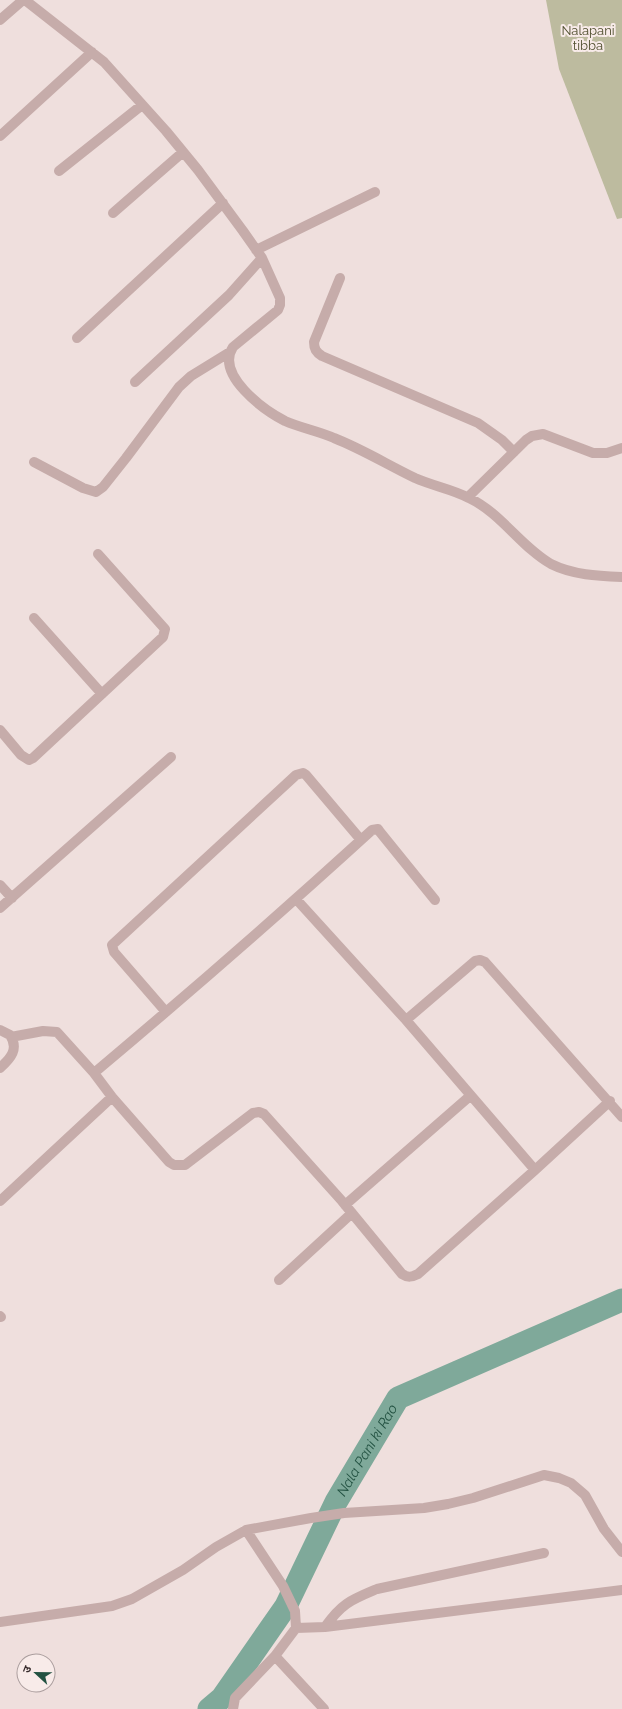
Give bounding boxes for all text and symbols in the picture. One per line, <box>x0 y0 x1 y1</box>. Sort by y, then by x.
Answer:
park label: Nalapani tibba <box>561 23 615 53</box>
water label: Nala Pani ki Rao <box>333 1401 401 1499</box>
north arrow <box>16 1653 56 1693</box>
text: उ <box>20 1664 35 1675</box>

